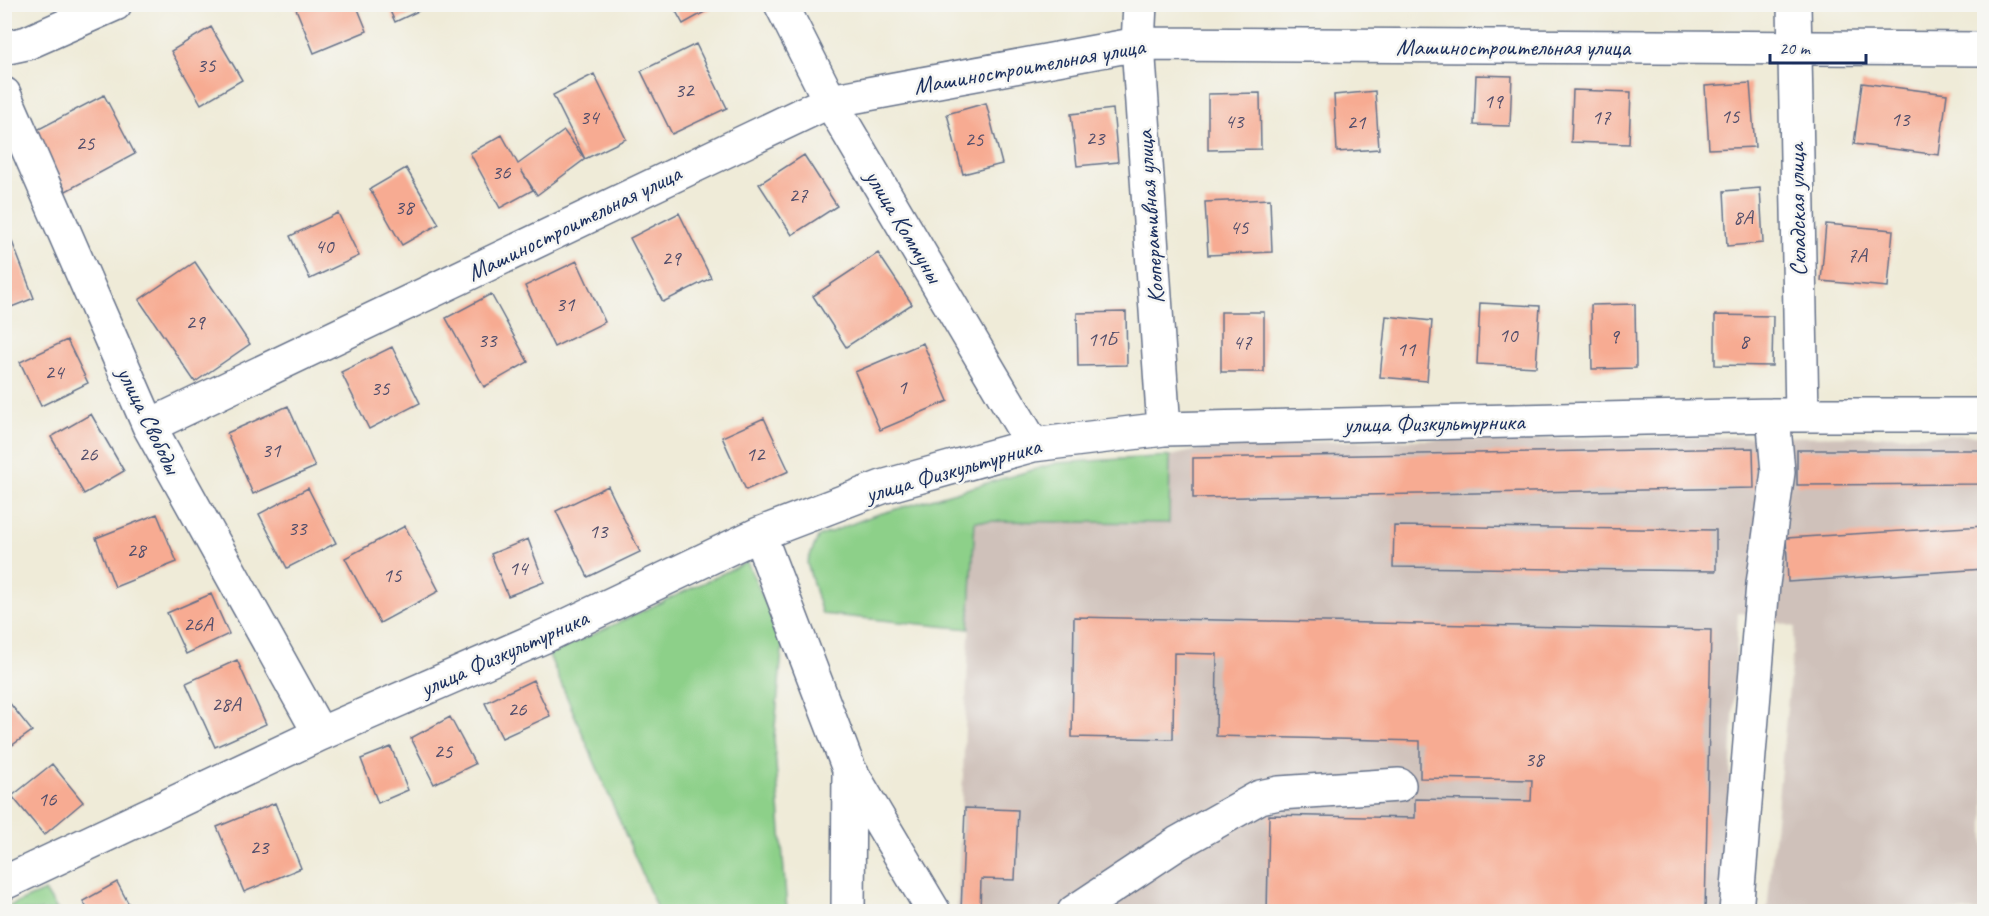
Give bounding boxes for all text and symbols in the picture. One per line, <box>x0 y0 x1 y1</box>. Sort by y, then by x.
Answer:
scale bar <box>1770 27 1866 65</box>
street label: Машиностроительная улица <box>911 31 1148 101</box>
street label: Машиностроительная улица <box>1396 32 1631 62</box>
text: 20 m <box>1779 37 1812 59</box>
house number: 35 <box>197 52 217 78</box>
house number: 32 <box>675 77 695 103</box>
house number: 19 <box>1484 88 1504 114</box>
house number: 15 <box>1721 103 1741 129</box>
house number: 34 <box>580 104 601 130</box>
house number: 17 <box>1592 104 1612 130</box>
house number: 13 <box>1891 106 1911 132</box>
house number: 43 <box>1225 108 1245 134</box>
house number: 21 <box>1347 109 1367 135</box>
house number: 23 <box>1086 125 1106 151</box>
house number: 25 <box>965 126 985 152</box>
street label: Кооперативная улица <box>1129 128 1171 305</box>
house number: 25 <box>76 130 96 156</box>
street label: Складская улица <box>1781 141 1813 277</box>
street label: Машиностроительная улица <box>462 158 687 288</box>
house number: 36 <box>492 159 511 185</box>
street label: улица Коммуны <box>857 162 951 290</box>
house number: 27 <box>789 182 809 208</box>
house number: 38 <box>395 194 416 220</box>
house number: 8А <box>1733 204 1754 230</box>
house number: 45 <box>1230 214 1250 240</box>
house number: 40 <box>315 233 335 259</box>
house number: 7А <box>1847 242 1868 268</box>
house number: 29 <box>662 245 682 271</box>
house number: 31 <box>556 291 576 317</box>
house number: 29 <box>186 309 206 335</box>
house number: 10 <box>1499 322 1519 348</box>
house number: 9 <box>1609 323 1620 349</box>
house number: 11Б <box>1087 326 1120 352</box>
house number: 33 <box>478 327 498 353</box>
house number: 8 <box>1739 328 1751 354</box>
house number: 47 <box>1233 329 1253 355</box>
house number: 11 <box>1397 336 1417 362</box>
house number: 24 <box>45 359 66 385</box>
street label: улица Свободы <box>109 360 189 481</box>
house number: 1 <box>897 374 908 400</box>
house number: 35 <box>371 375 391 401</box>
street label: улица Физкультурника <box>1341 406 1526 440</box>
street label: улица Физкультурника <box>860 430 1045 510</box>
house number: 31 <box>262 437 282 463</box>
house number: 26 <box>79 441 98 467</box>
house number: 12 <box>746 441 766 467</box>
house number: 33 <box>288 515 308 541</box>
house number: 13 <box>589 518 609 544</box>
house number: 28 <box>127 537 148 563</box>
house number: 14 <box>509 555 530 581</box>
house number: 15 <box>383 562 403 588</box>
street label: улица Физкультурника <box>413 602 594 704</box>
house number: 26А <box>183 611 214 637</box>
house number: 28А <box>211 691 242 717</box>
house number: 26 <box>508 696 527 722</box>
house number: 25 <box>434 738 454 764</box>
house number: 38 <box>1525 746 1546 772</box>
house number: 16 <box>38 786 57 812</box>
house number: 23 <box>250 834 270 860</box>

